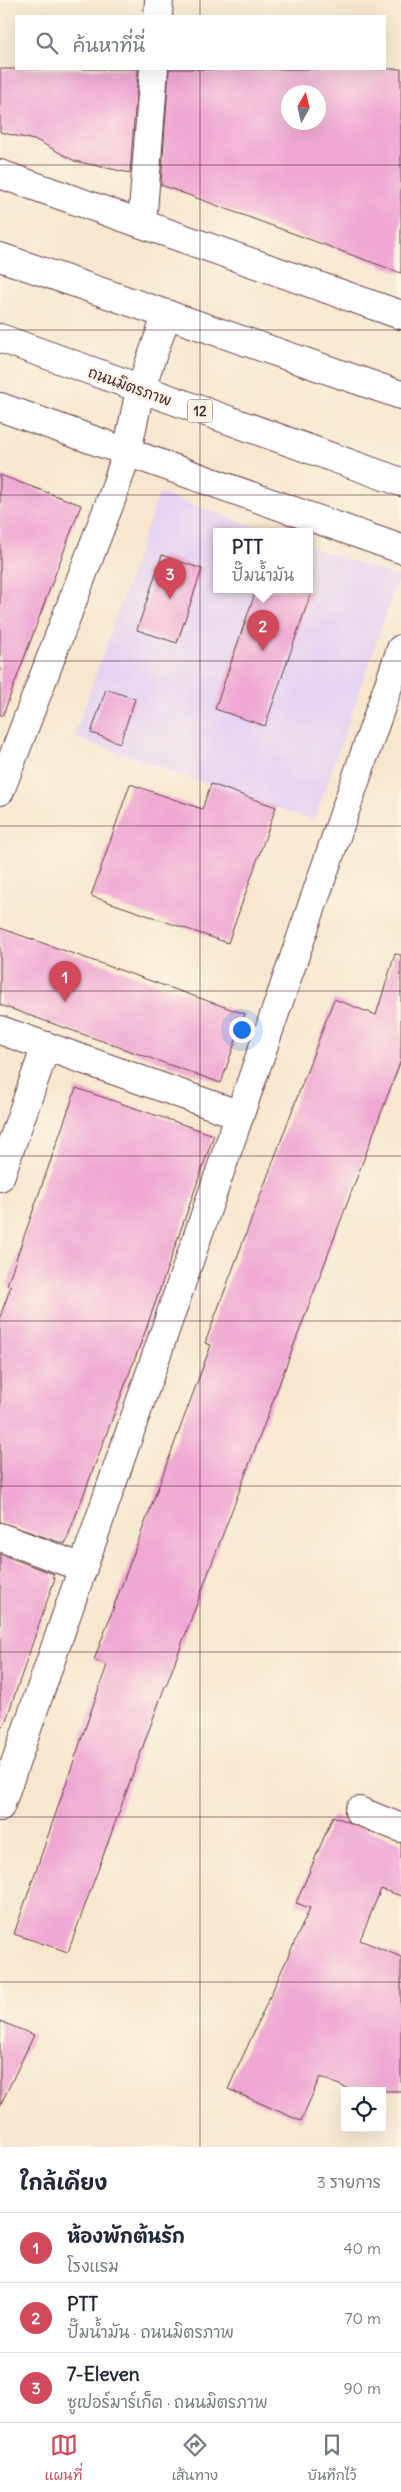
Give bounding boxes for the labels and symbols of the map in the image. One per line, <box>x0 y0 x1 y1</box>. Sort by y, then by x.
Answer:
north arrow <box>281 85 326 130</box>
street label: ถนนมิตรภาพ <box>86 362 174 410</box>
road number: 12 <box>188 400 212 422</box>
pin: 3 <box>154 558 186 599</box>
pin: 2 <box>247 610 279 651</box>
pin: 1 <box>49 961 81 1002</box>
your location <box>229 1017 255 1043</box>

